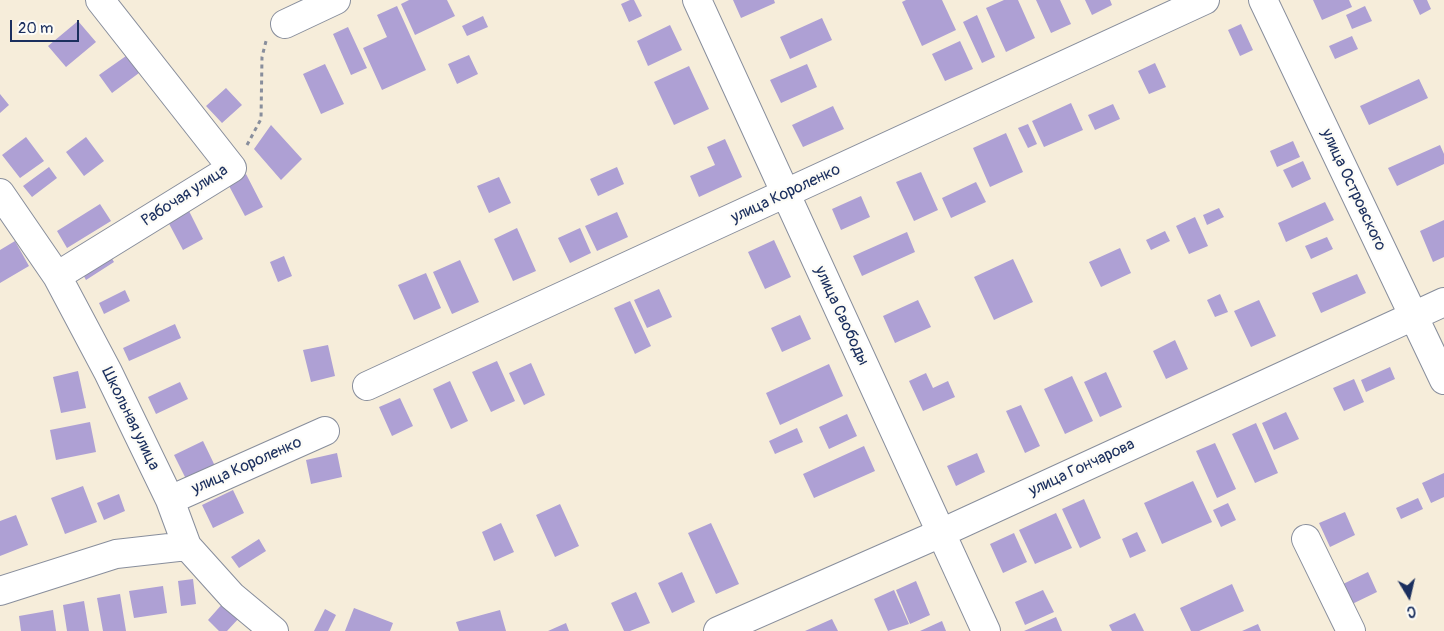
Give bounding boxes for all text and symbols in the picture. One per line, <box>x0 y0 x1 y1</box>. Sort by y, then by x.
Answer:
scale bar <box>12 10 81 42</box>
text: 20 m <box>18 19 53 38</box>
street label: улица Островского <box>1316 126 1390 254</box>
street label: улица Короленко <box>728 160 844 228</box>
street label: Рабочая улица <box>138 161 232 231</box>
street label: улица Свободы <box>810 263 872 369</box>
street label: Школьная улица <box>97 364 163 474</box>
street label: улица Короленко <box>189 433 305 499</box>
street label: улица Гончарова <box>1026 435 1138 501</box>
north arrow <box>1384 571 1434 621</box>
text: С <box>1406 602 1417 620</box>

